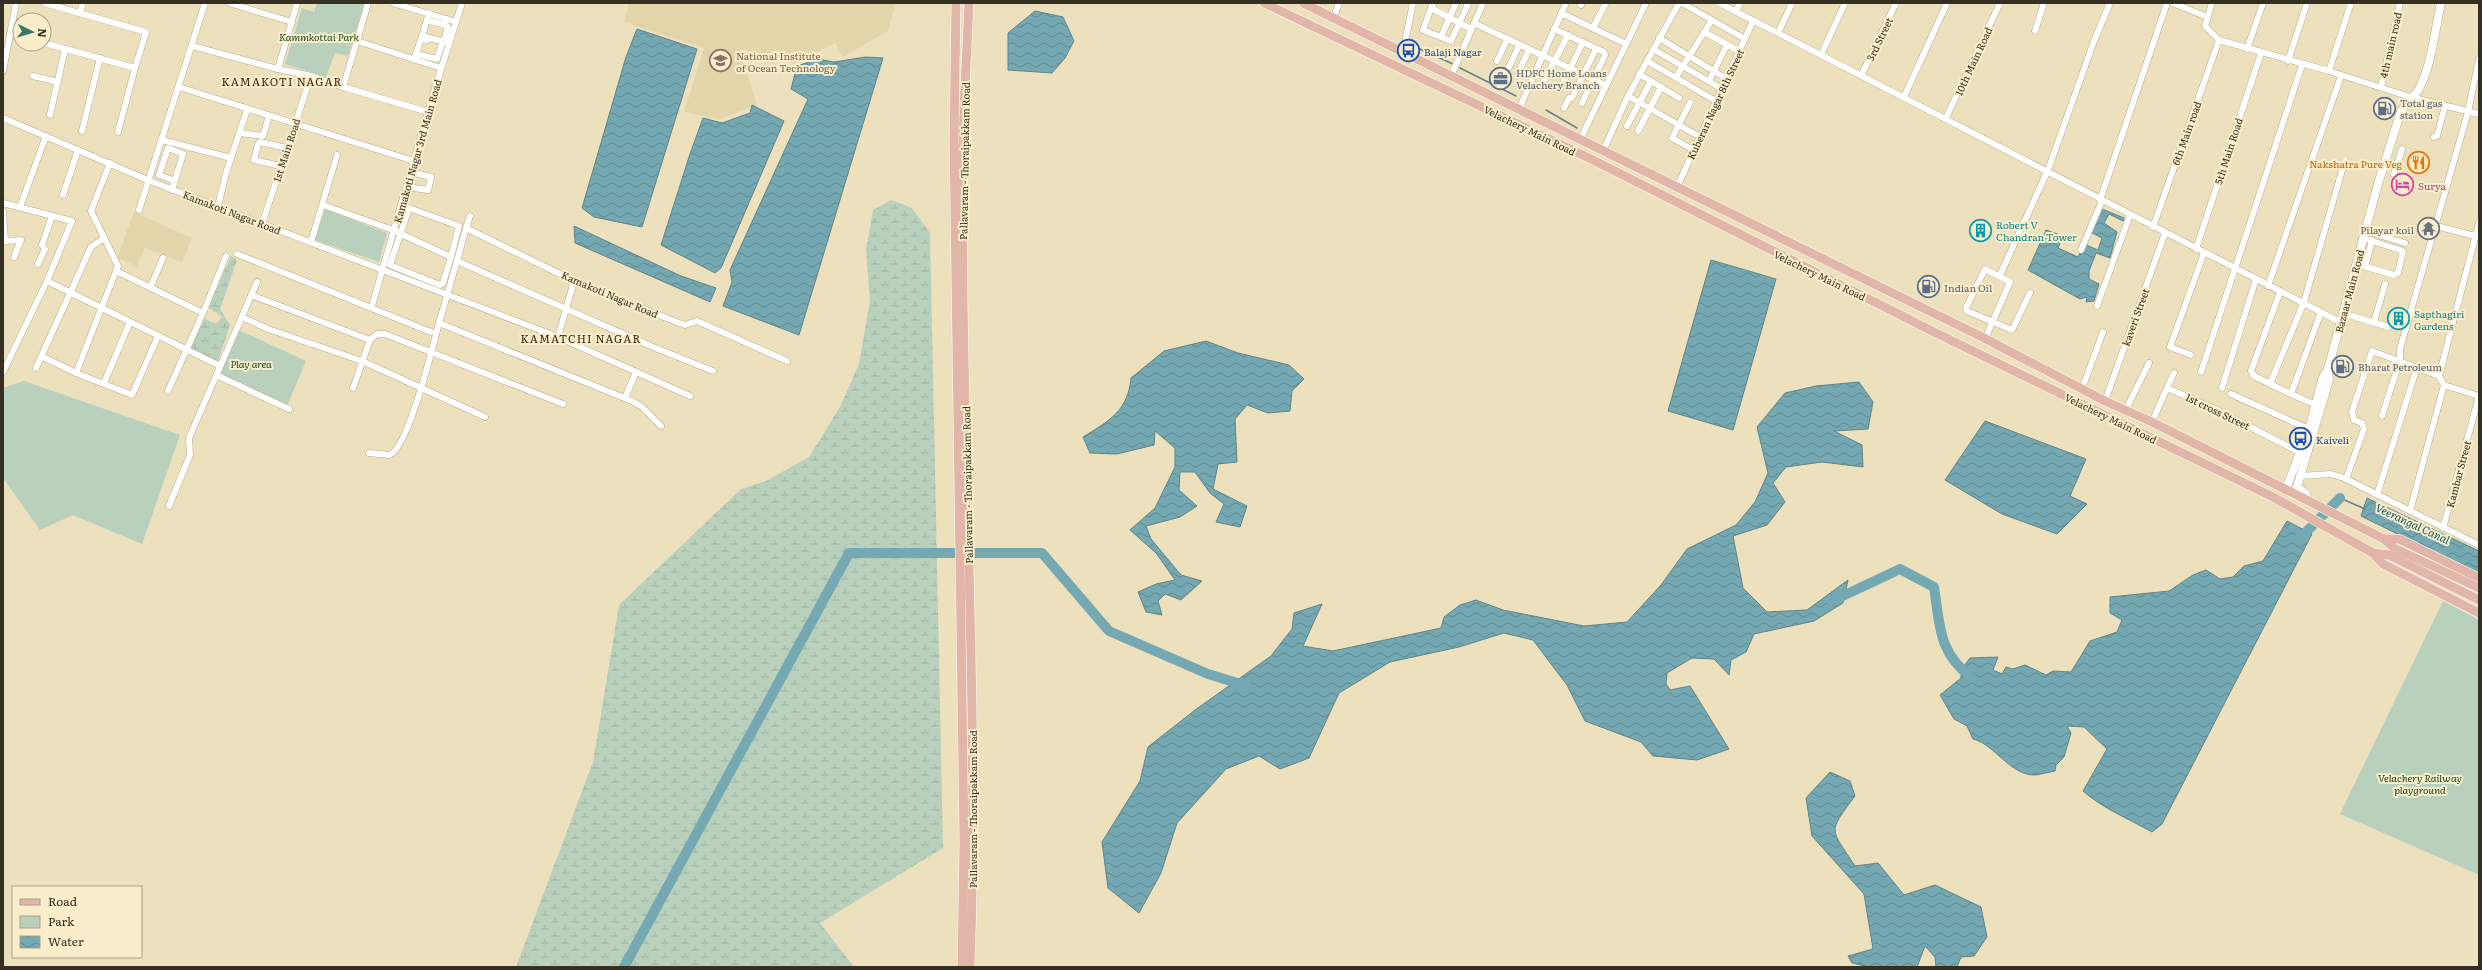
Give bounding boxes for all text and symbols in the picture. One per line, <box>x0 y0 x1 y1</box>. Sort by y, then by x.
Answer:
street label: 4th main road <box>2375 11 2405 79</box>
north arrow <box>12 12 52 52</box>
street label: 3rd Street <box>1862 15 1896 63</box>
street label: 10th Main Road <box>1951 24 1995 98</box>
text: N <box>35 28 51 38</box>
park label: Kammkottai Park <box>279 29 359 44</box>
bus stop icon: Balaji Nagar <box>1395 38 1421 64</box>
place label: Balaji Nagar <box>1424 44 1482 59</box>
street label: Kuberan Nagar 8th Street <box>1683 46 1747 162</box>
school or university icon: National Institute of Ocean Technology <box>708 48 734 74</box>
place label: National Institute of Ocean Technology <box>736 48 836 75</box>
office icon: HDFC Home Loans Velachery Branch <box>1487 65 1513 91</box>
place label: HDFC Home Loans Velachery Branch <box>1516 65 1607 92</box>
district label: KAMAKOTI NAGAR <box>221 73 343 89</box>
street label: Kamakoti Nagar 3rd Main Road <box>389 77 445 225</box>
street label: Pallavaram - Thoraipakkam Road <box>955 82 973 240</box>
fuel station icon: Total gas station <box>2371 95 2397 121</box>
place label: Total gas station <box>2400 95 2443 122</box>
street label: 6th Main road <box>2167 99 2205 167</box>
street label: Velachery Main Road <box>1481 101 1579 159</box>
street label: 1st Main Road <box>269 116 303 184</box>
street label: 5th Main Road <box>2210 116 2246 186</box>
restaurant icon: Nakshatra Pure Veg <box>2405 150 2431 176</box>
place label: Nakshatra Pure Veg <box>2309 156 2402 171</box>
hotel icon: Surya <box>2389 172 2415 198</box>
place label: Surya <box>2418 178 2447 193</box>
street label: Kamakoti Nagar Road <box>181 186 283 238</box>
temple icon: Pilayar koil <box>2416 216 2442 242</box>
building icon: Robert V Chandran Tower <box>1968 217 1994 243</box>
place label: Robert V Chandran Tower <box>1996 217 2077 244</box>
place label: Pilayar koil <box>2360 222 2415 237</box>
street label: Velachery Main Road <box>1771 246 1869 304</box>
street label: Bazaar Main Road <box>2331 248 2367 334</box>
street label: Kamakoti Nagar Road <box>559 267 661 321</box>
fuel station icon: Indian Oil <box>1916 274 1942 300</box>
place label: Indian Oil <box>1944 280 1993 295</box>
street label: kaveri Street <box>2118 286 2152 348</box>
building icon: Sapthagiri Gardens <box>2385 306 2411 332</box>
place label: Sapthagiri Gardens <box>2414 306 2465 333</box>
district label: KAMATCHI NAGAR <box>521 330 641 346</box>
fuel station icon: Bharat Petroleum <box>2329 353 2355 379</box>
park label: Play area <box>230 356 272 371</box>
place label: Bharat Petroleum <box>2358 359 2442 374</box>
street label: Velachery Main Road <box>2062 389 2160 447</box>
street label: 1st cross Street <box>2183 389 2253 433</box>
street label: Pallavaram - Thoraipakkam Road <box>958 406 976 564</box>
bus stop icon: Kaiveli <box>2287 426 2313 452</box>
place label: Kaiveli <box>2316 432 2350 447</box>
street label: Kambar Street <box>2442 439 2474 509</box>
water label: Veerangal Canal <box>2373 499 2454 548</box>
street label: Pallavaram - Thoraipakkam Road <box>965 730 980 888</box>
park label: Velachery Railway playground <box>2378 770 2462 797</box>
legend <box>12 886 142 958</box>
text: Road <box>48 892 78 910</box>
text: Park <box>48 912 75 930</box>
text: Water <box>48 932 84 950</box>

